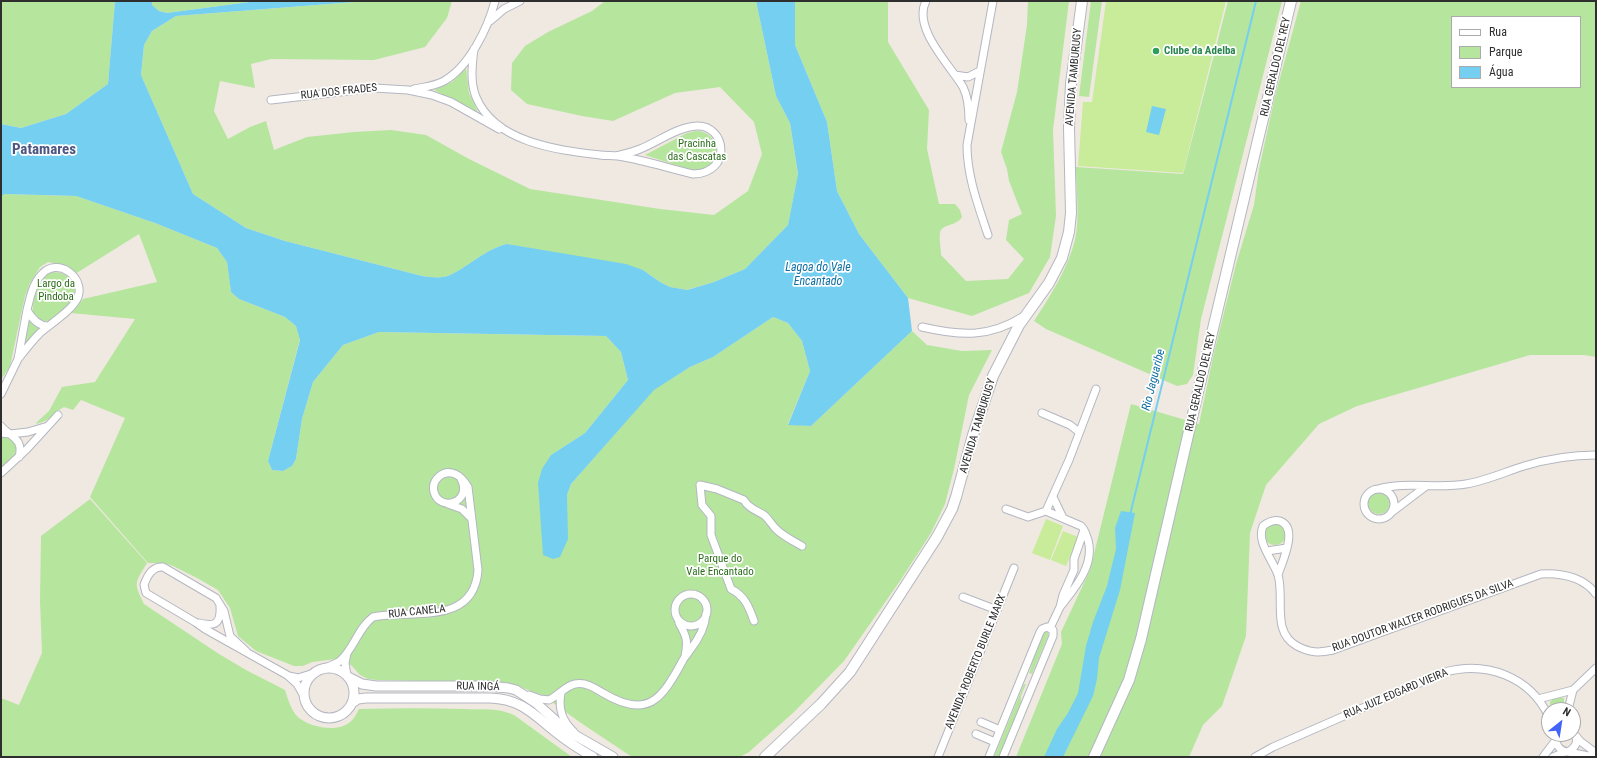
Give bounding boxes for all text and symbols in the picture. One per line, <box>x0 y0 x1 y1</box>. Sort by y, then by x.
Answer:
street label: RUA GERALDO DEL'REY <box>1258 16 1294 118</box>
legend <box>1451 16 1581 88</box>
text: Rua <box>1489 25 1507 39</box>
street label: AVENIDA TAMBURUGY <box>1063 27 1085 127</box>
place label: Clube da Adelba <box>1164 44 1236 58</box>
text: Parque <box>1489 45 1522 59</box>
marker: Clube da Adelba <box>1151 46 1161 56</box>
text: Água <box>1489 65 1513 79</box>
street label: RUA DOS FRADES <box>300 81 378 103</box>
park label: Pracinha das Cascatas <box>668 137 726 163</box>
district label: Patamares <box>12 141 76 159</box>
water label: Lagoa do Vale Encantado <box>785 261 851 289</box>
park label: Largo da Pindoba <box>37 277 75 303</box>
street label: RUA GERALDO DEL'REY <box>1183 331 1219 433</box>
water label: Rio Jaguaribe <box>1139 348 1169 412</box>
street label: AVENIDA TAMBURUGY <box>957 377 999 475</box>
park label: Parque do Vale Encantado <box>686 552 754 578</box>
street label: RUA DOUTOR WALTER RODRIGUES DA SILVA <box>1331 577 1515 655</box>
street label: AVENIDA ROBERTO BURLE MARX <box>943 593 1009 731</box>
street label: RUA CANELA <box>388 602 446 622</box>
street label: RUA JUIZ EDGARD VIEIRA <box>1342 666 1450 722</box>
street label: RUA INGÁ <box>456 680 500 694</box>
north arrow <box>1541 702 1581 742</box>
text: N <box>1561 705 1573 719</box>

